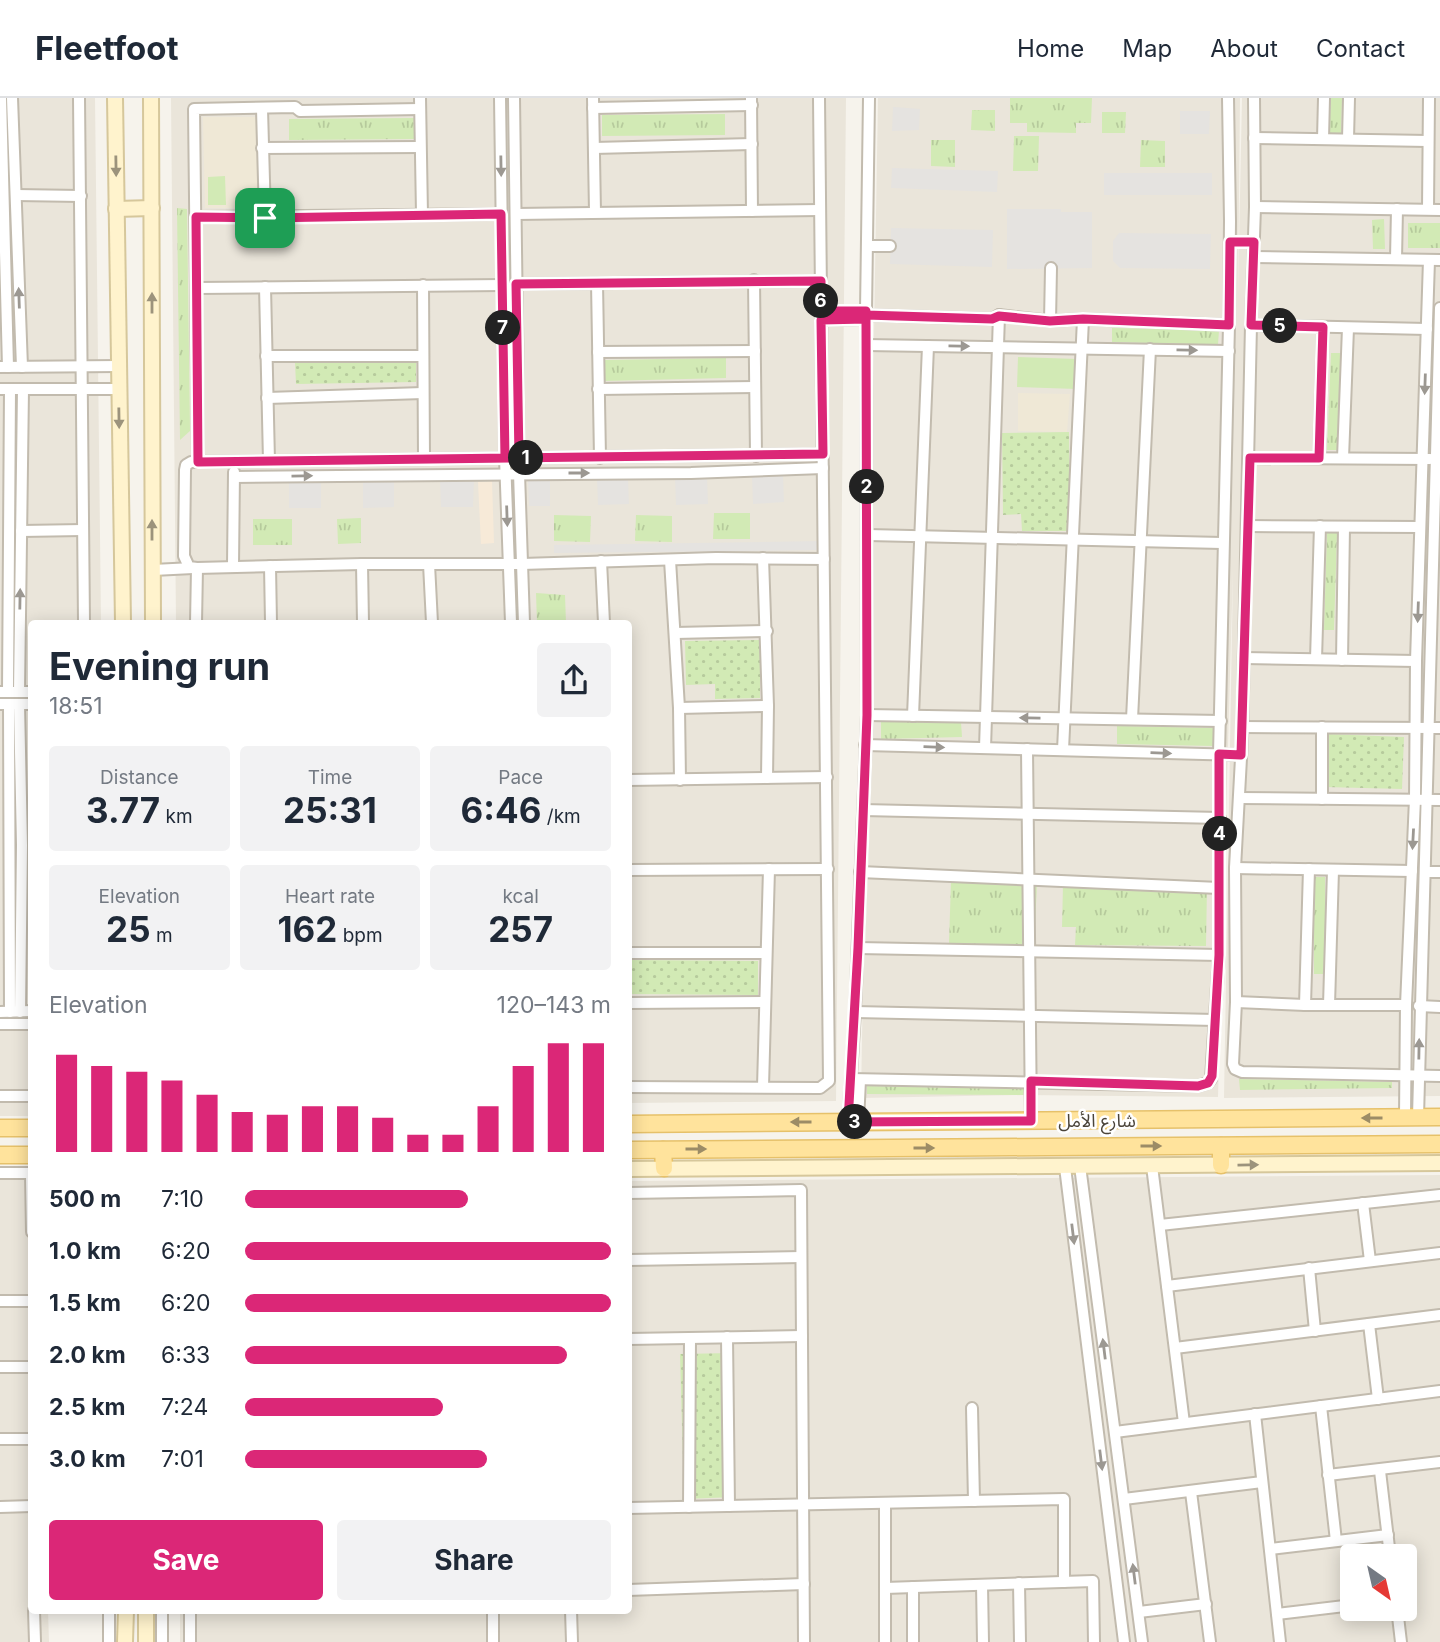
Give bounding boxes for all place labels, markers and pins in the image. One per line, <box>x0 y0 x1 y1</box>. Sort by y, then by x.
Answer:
pin <box>235 188 295 248</box>
pin: 6 <box>804 284 838 318</box>
pin: 5 <box>1262 308 1298 344</box>
pin: 7 <box>486 310 520 345</box>
pin: 1 <box>508 440 544 476</box>
pin: 2 <box>850 470 884 504</box>
pin: 4 <box>1202 816 1238 852</box>
pin: 3 <box>838 1104 872 1140</box>

